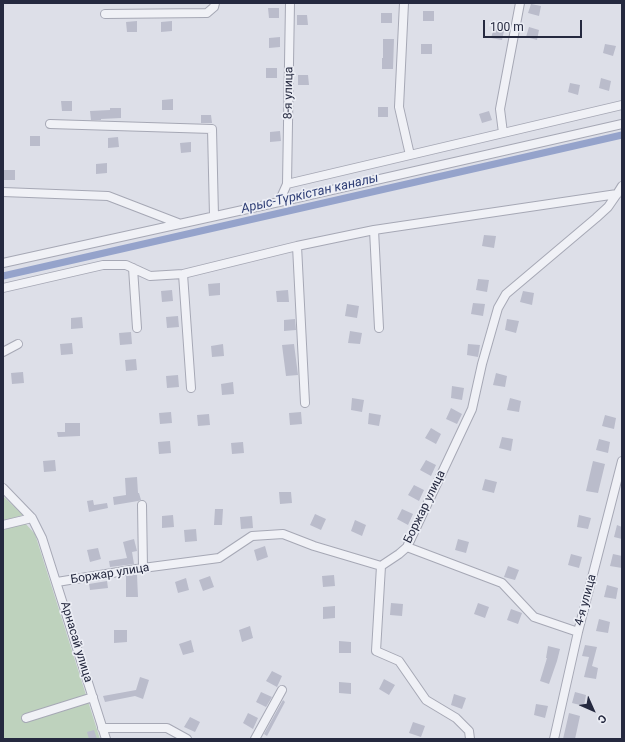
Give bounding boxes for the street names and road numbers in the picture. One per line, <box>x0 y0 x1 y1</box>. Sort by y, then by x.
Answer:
street label: 8-я улица <box>281 67 297 119</box>
street label: Боржар улица <box>401 468 449 546</box>
street label: Боржар улица <box>70 561 150 587</box>
street label: 4-я улица <box>572 573 600 627</box>
street label: Арнасай улица <box>57 600 95 684</box>

